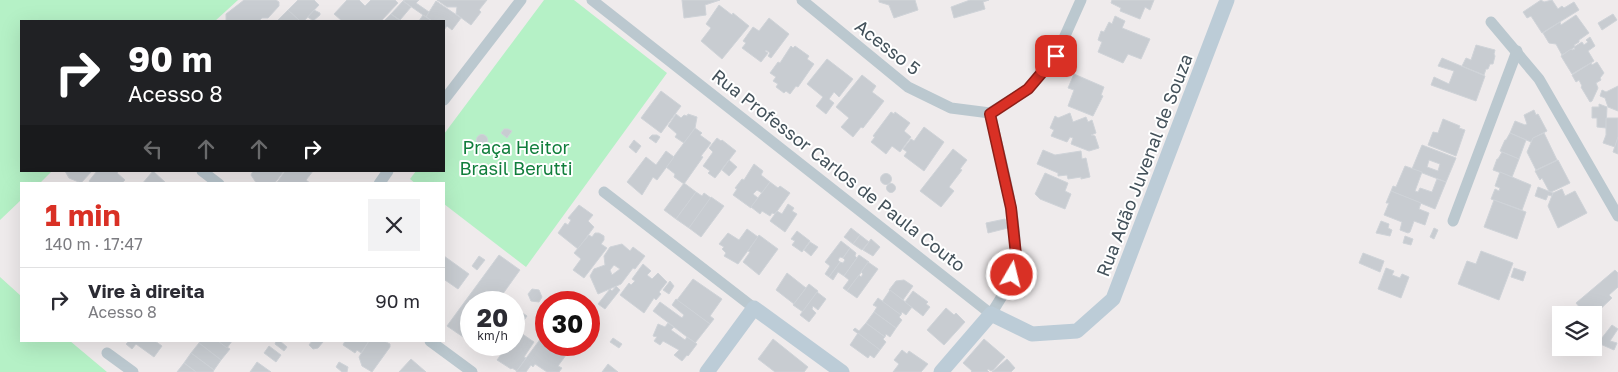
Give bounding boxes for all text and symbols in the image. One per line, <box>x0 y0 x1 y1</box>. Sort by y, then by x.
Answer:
street label: Acesso 5 <box>851 15 925 79</box>
pin <box>1035 35 1077 77</box>
text: 90 m <box>128 38 212 80</box>
icon: right <box>45 40 110 105</box>
icon: arrive <box>1042 42 1070 70</box>
street label: Rua Adão Juvenal de Souza <box>1091 50 1197 280</box>
street label: Rua Professor Carlos de Paula Couto <box>708 64 970 276</box>
text: Acesso 8 <box>128 80 223 107</box>
icon: left <box>139 135 167 163</box>
icon: ahead <box>192 135 220 163</box>
icon: ahead <box>245 135 273 163</box>
icon: right <box>298 135 326 163</box>
park label: Praça Heitor Brasil Berutti <box>459 136 573 179</box>
text: 1 min <box>45 197 121 233</box>
button: close <box>368 199 420 251</box>
text: 140 m · 17:47 <box>45 234 143 254</box>
position arrow <box>985 248 1037 300</box>
text: Vire à direita <box>88 279 205 302</box>
icon: right <box>45 286 73 314</box>
text: 90 m <box>375 289 420 312</box>
speed limit sign: 30 <box>535 291 600 356</box>
text: Acesso 8 <box>88 302 157 322</box>
text: 20 <box>477 302 508 333</box>
map controls <box>1552 306 1602 356</box>
button: layers <box>1552 306 1602 356</box>
text: km/h <box>477 328 508 343</box>

